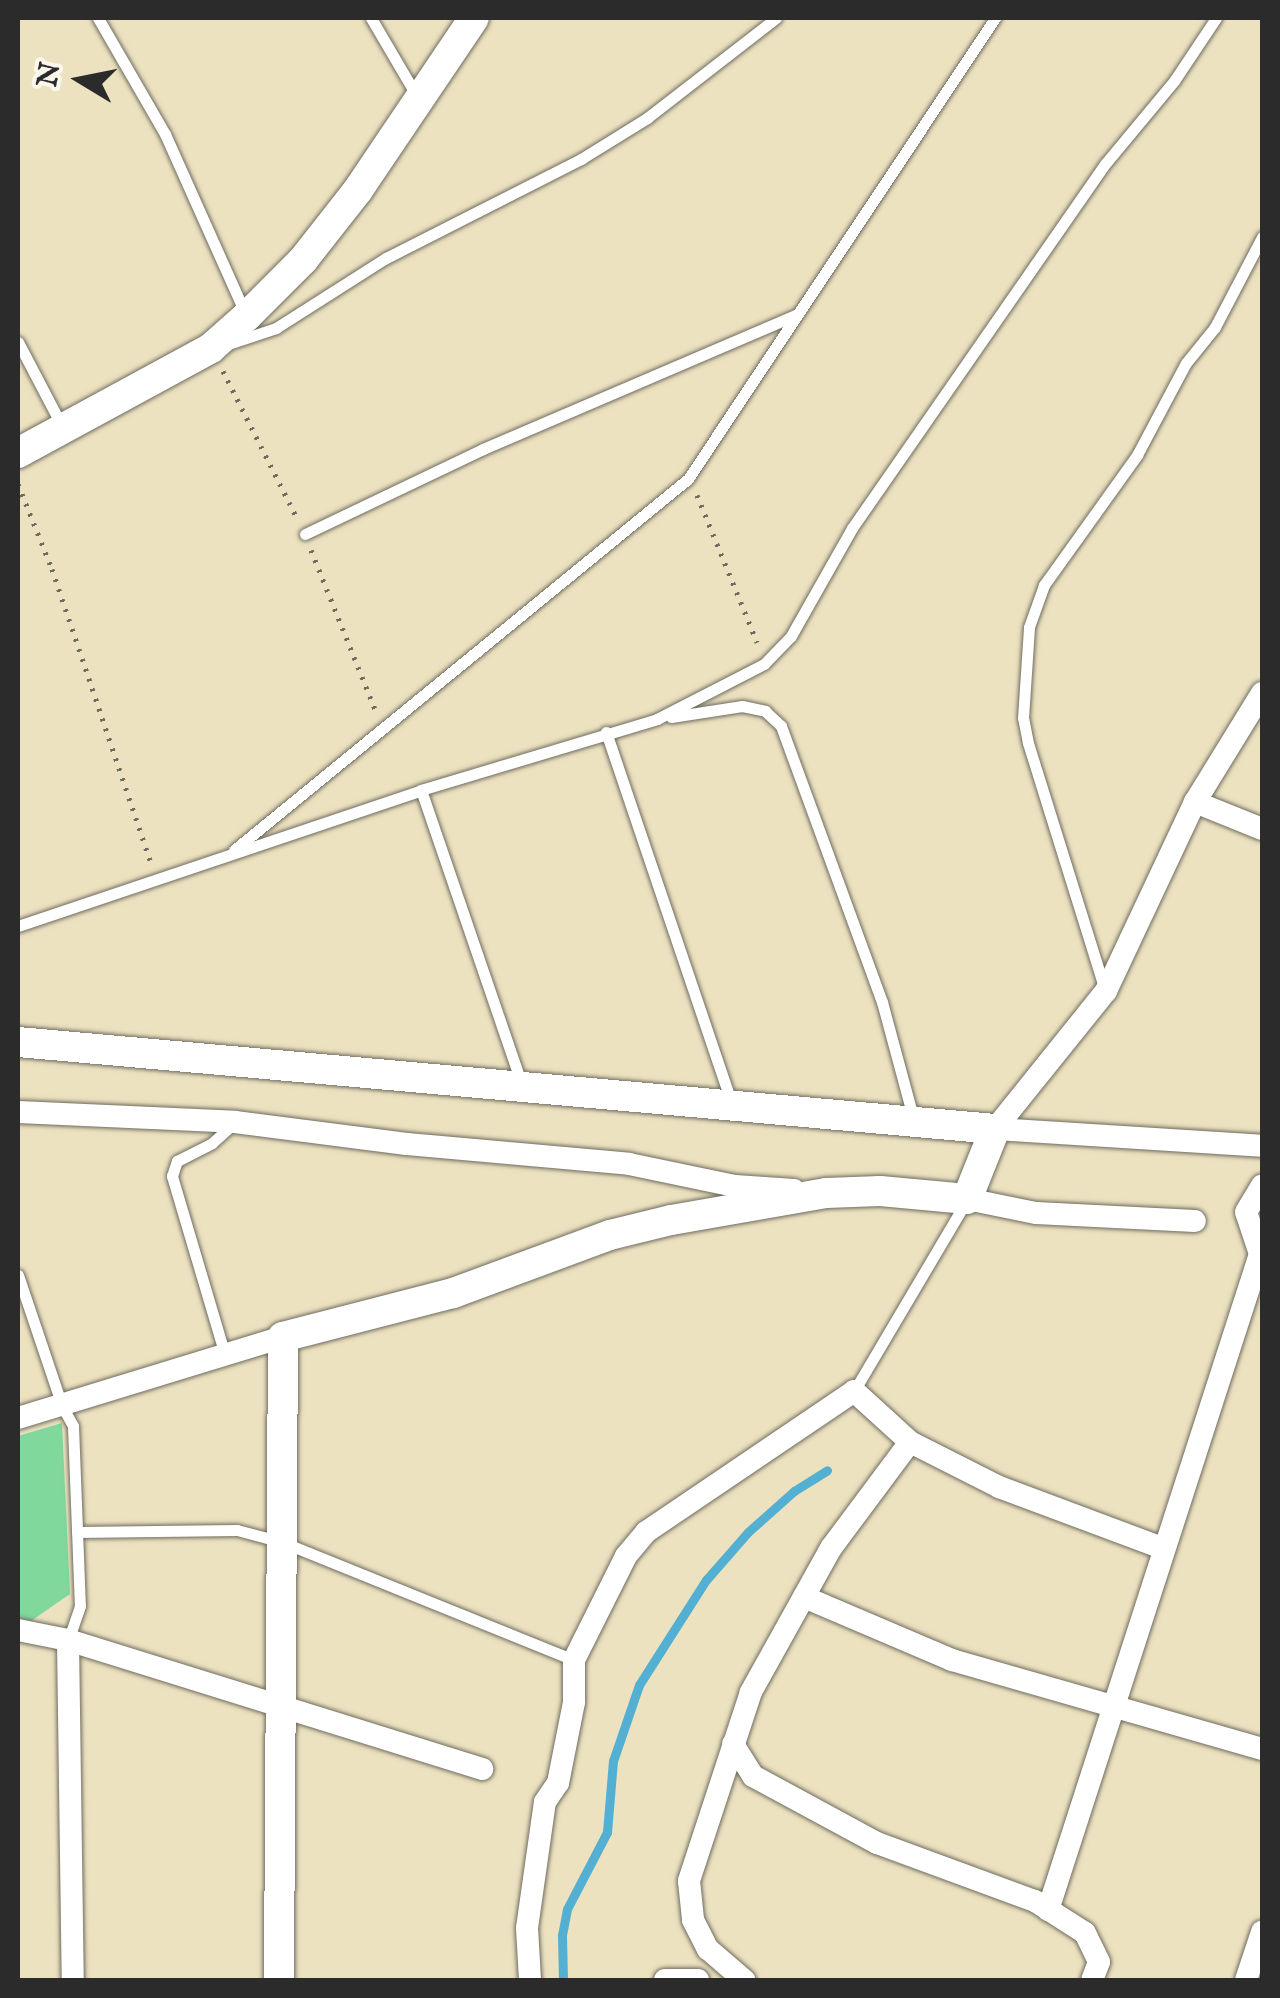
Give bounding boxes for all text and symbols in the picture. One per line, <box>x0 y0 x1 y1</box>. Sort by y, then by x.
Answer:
north arrow <box>30 30 130 130</box>
text: N <box>31 60 69 90</box>

